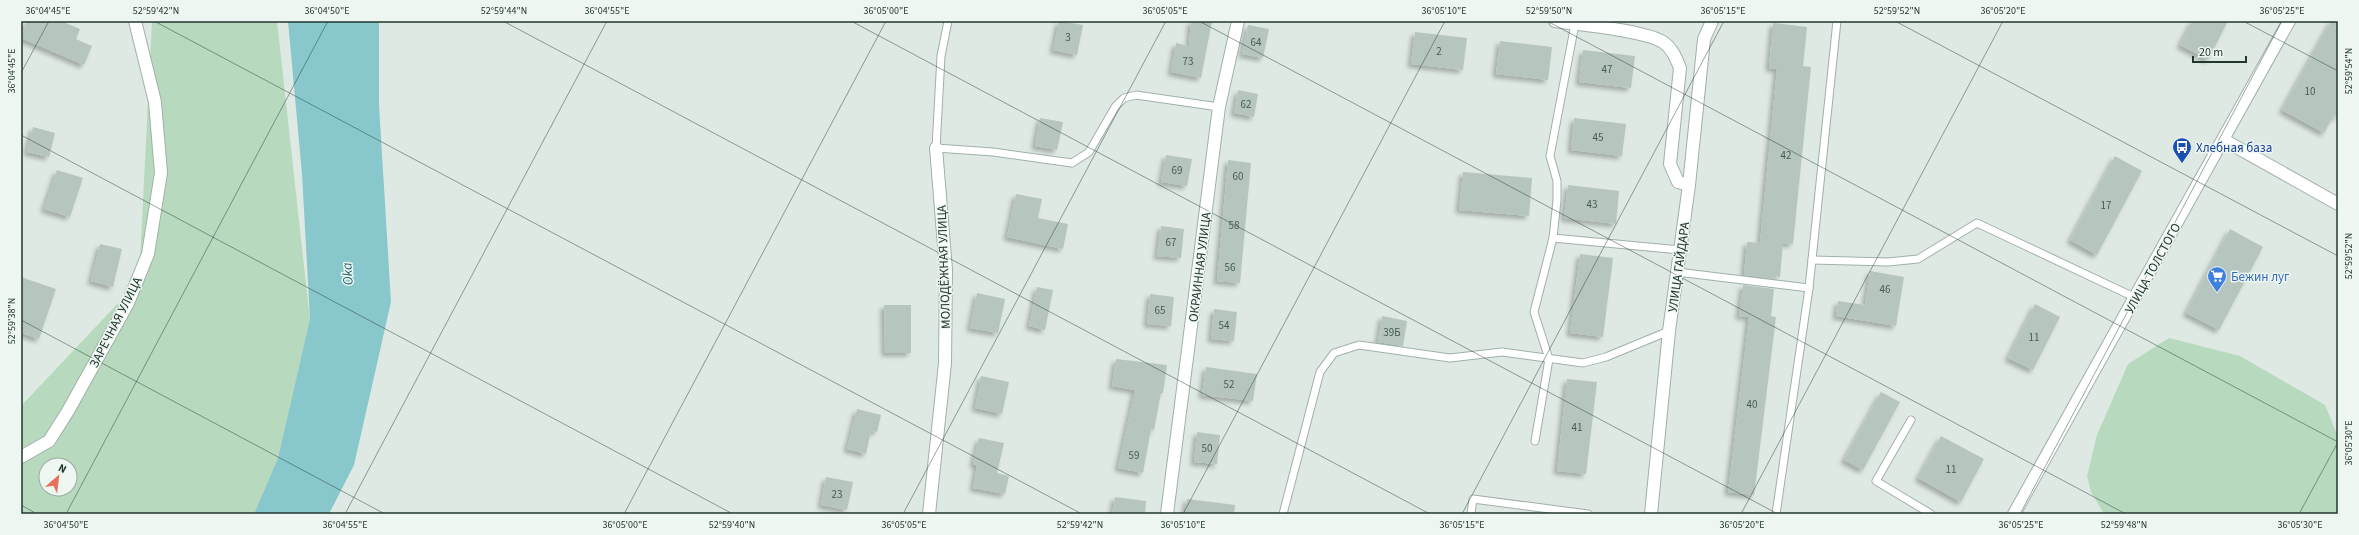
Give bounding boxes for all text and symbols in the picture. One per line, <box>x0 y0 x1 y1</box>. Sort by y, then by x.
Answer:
text: 36°04'45"E <box>25 4 71 18</box>
text: 52°59'42"N <box>133 4 179 18</box>
text: 36°04'50"E <box>304 4 350 18</box>
text: 52°59'44"N <box>481 4 527 18</box>
text: 36°04'55"E <box>584 4 630 18</box>
text: 36°05'00"E <box>863 4 909 18</box>
text: 36°05'05"E <box>1142 4 1188 18</box>
text: 36°05'10"E <box>1421 4 1467 18</box>
text: 52°59'50"N <box>1526 4 1572 18</box>
text: 36°05'15"E <box>1700 4 1746 18</box>
text: 52°59'52"N <box>1874 4 1920 18</box>
text: 36°05'20"E <box>1980 4 2026 18</box>
text: 36°05'25"E <box>2259 4 2305 18</box>
house number: 3 <box>1065 30 1071 45</box>
house number: 64 <box>1251 35 1262 50</box>
scale bar <box>2193 38 2246 64</box>
house number: 2 <box>1436 44 1442 59</box>
text: 20 m <box>2199 44 2223 61</box>
text: 36°04'45"E <box>5 48 19 94</box>
text: 52°59'54"N <box>2342 48 2356 94</box>
house number: 73 <box>1183 54 1193 69</box>
house number: 47 <box>1602 62 1612 77</box>
house number: 10 <box>2305 84 2315 99</box>
house number: 62 <box>1241 97 1251 112</box>
house number: 45 <box>1593 130 1603 145</box>
bus stop icon: Хлебная база <box>2171 136 2193 164</box>
place label: Хлебная база <box>2196 139 2272 157</box>
house number: 42 <box>1781 148 1791 163</box>
house number: 69 <box>1172 163 1182 178</box>
house number: 60 <box>1233 169 1243 184</box>
house number: 43 <box>1587 197 1597 212</box>
house number: 17 <box>2101 198 2111 213</box>
street label: МОЛОДЁЖНАЯ УЛИЦА <box>933 204 955 329</box>
street label: ОКРАИННАЯ УЛИЦА <box>1184 210 1216 323</box>
house number: 58 <box>1229 218 1240 233</box>
street label: УЛИЦА ГАЙДАРА <box>1664 220 1694 313</box>
street label: УЛИЦА ТОЛСТОГО <box>2121 220 2185 317</box>
text: 52°59'52"N <box>2342 233 2356 279</box>
house number: 67 <box>1166 235 1176 250</box>
house number: 56 <box>1225 260 1236 275</box>
water label: Oka <box>337 261 359 286</box>
supermarket icon: Бежин луг <box>2206 265 2228 293</box>
place label: Бежин луг <box>2231 268 2289 286</box>
street label: ЗАРЕЧНАЯ УЛИЦА <box>85 273 147 371</box>
house number: 46 <box>1880 282 1891 297</box>
text: 52°59'38"N <box>5 298 19 344</box>
house number: 65 <box>1155 303 1165 318</box>
house number: 54 <box>1219 318 1230 333</box>
house number: 39Б <box>1383 325 1401 340</box>
house number: 11 <box>2029 330 2039 345</box>
house number: 52 <box>1224 377 1234 392</box>
house number: 40 <box>1747 397 1757 412</box>
house number: 41 <box>1572 420 1582 435</box>
text: 36°05'30"E <box>2342 420 2356 466</box>
house number: 50 <box>1202 441 1212 456</box>
house number: 59 <box>1129 448 1139 463</box>
north arrow <box>38 457 78 497</box>
text: N <box>56 460 69 477</box>
house number: 11 <box>1946 462 1956 477</box>
house number: 23 <box>832 487 842 502</box>
text: 36°04'50"E <box>43 518 89 532</box>
text: 36°04'55"E <box>322 518 368 532</box>
text: 36°05'00"E <box>602 518 648 532</box>
text: 52°59'40"N <box>709 518 755 532</box>
text: 36°05'05"E <box>881 518 927 532</box>
text: 52°59'42"N <box>1057 518 1103 532</box>
text: 36°05'10"E <box>1160 518 1206 532</box>
text: 36°05'15"E <box>1439 518 1485 532</box>
text: 36°05'20"E <box>1719 518 1765 532</box>
text: 36°05'25"E <box>1998 518 2044 532</box>
text: 52°59'48"N <box>2101 518 2147 532</box>
text: 36°05'30"E <box>2277 518 2323 532</box>

